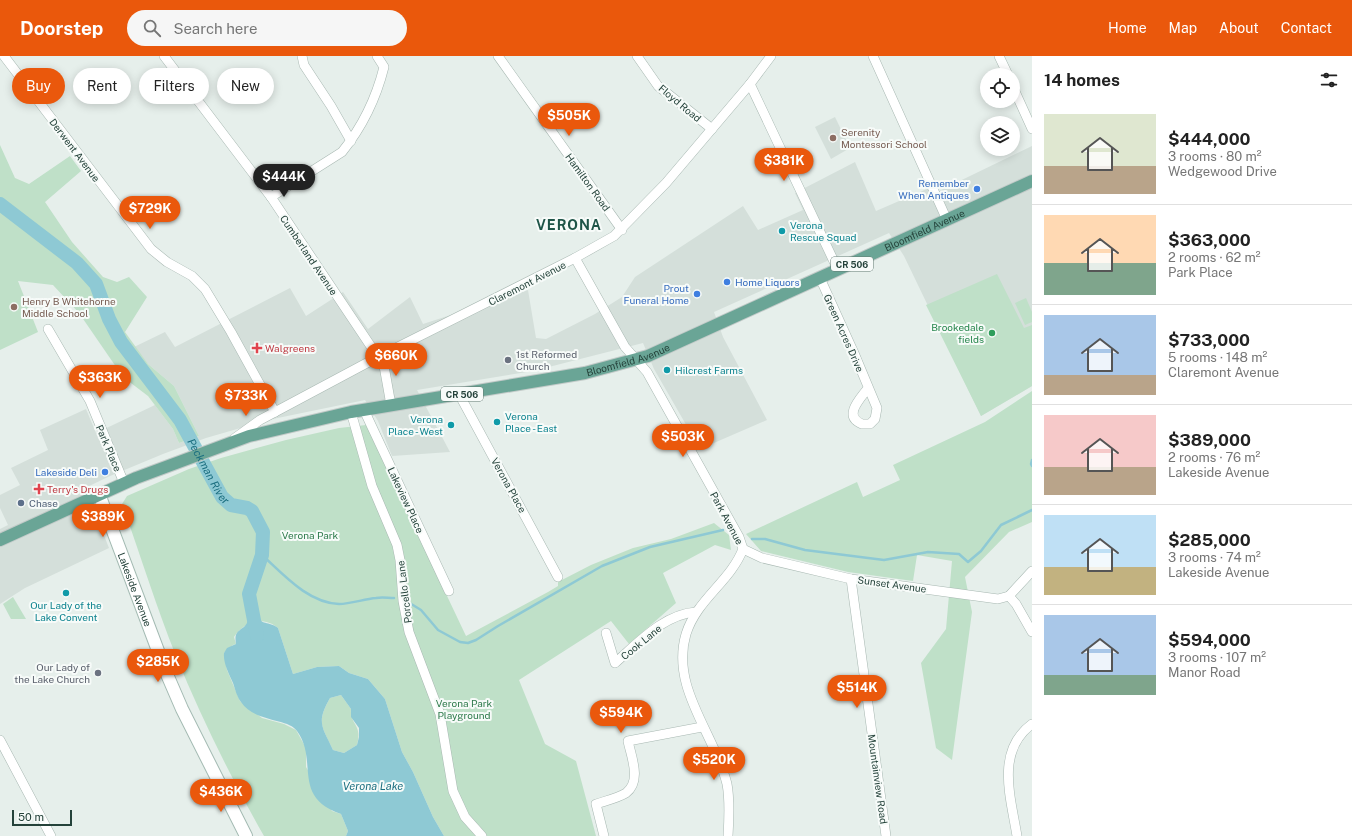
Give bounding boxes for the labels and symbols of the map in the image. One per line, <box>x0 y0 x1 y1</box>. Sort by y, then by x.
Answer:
street label: Floyd Road <box>656 82 704 124</box>
pin: $505K <box>541 103 597 137</box>
street label: Derwent Avenue <box>47 116 103 184</box>
place label: Serenity Montessori School <box>841 126 927 150</box>
marker: Serenity Montessori School <box>828 133 838 143</box>
pin: $381K <box>756 148 812 182</box>
street label: Hamilton Road <box>563 151 613 213</box>
pin: $444K <box>256 164 312 198</box>
place label: Remember When Antiques <box>898 177 969 201</box>
marker: Remember When Antiques <box>972 184 982 194</box>
pin: $729K <box>122 196 178 230</box>
street label: Bloomfield Avenue <box>882 206 967 254</box>
street label: Cumberland Avenue <box>278 213 340 298</box>
district label: VERONA <box>536 217 602 233</box>
place label: Verona Rescue Squad <box>790 219 857 243</box>
marker: Verona Rescue Squad <box>777 226 787 236</box>
road number: CR 506 <box>831 257 873 271</box>
street label: Claremont Avenue <box>486 258 568 308</box>
place label: Home Liquors <box>735 276 800 288</box>
marker: Home Liquors <box>722 277 732 287</box>
place label: Prout Funeral Home <box>624 282 689 306</box>
marker: Prout Funeral Home <box>692 289 702 299</box>
street label: Green Acres Drive <box>821 292 867 374</box>
place label: Henry B Whitehorne Middle School <box>22 295 116 319</box>
marker: Henry B Whitehorne Middle School <box>9 302 19 312</box>
place label: Brookedale fields <box>931 321 984 345</box>
marker: Brookedale fields <box>987 328 997 338</box>
street label: Bloomfield Avenue <box>585 341 672 378</box>
place label: Walgreens <box>265 342 315 354</box>
marker: Walgreens <box>252 343 262 353</box>
pin: $660K <box>368 343 424 377</box>
place label: 1st Reformed Church <box>516 348 577 372</box>
marker: 1st Reformed Church <box>503 355 513 365</box>
place label: Hilcrest Farms <box>675 364 743 376</box>
pin: $363K <box>72 365 128 399</box>
marker: Hilcrest Farms <box>662 365 672 375</box>
pin: $733K <box>218 383 274 417</box>
road number: CR 506 <box>441 387 483 401</box>
place label: Verona Place - East <box>505 410 557 434</box>
place label: Verona Place - West <box>388 413 443 437</box>
marker: Verona Place - East <box>492 417 502 427</box>
marker: Verona Place - West <box>446 420 456 430</box>
street label: Park Place <box>94 423 124 474</box>
pin: $503K <box>655 424 711 458</box>
water label: Peckman River <box>185 436 232 507</box>
street label: Verona Place <box>489 455 529 515</box>
street label: Lakeview Place <box>385 465 427 535</box>
place label: Lakeside Deli <box>35 466 97 478</box>
marker: Lakeside Deli <box>100 467 110 477</box>
place label: Terry's Drugs <box>47 483 108 495</box>
marker: Terry's Drugs <box>34 484 44 494</box>
street label: Park Avenue <box>708 490 746 547</box>
place label: Chase <box>29 497 58 509</box>
marker: Chase <box>16 498 26 508</box>
pin: $389K <box>75 504 131 538</box>
park label: Verona Park <box>282 529 339 541</box>
street label: Lakeside Avenue <box>116 551 154 628</box>
street label: Porcello Lane <box>394 560 414 624</box>
street label: Sunset Avenue <box>857 573 928 595</box>
marker: Our Lady of the Lake Convent <box>61 588 71 598</box>
place label: Our Lady of the Lake Convent <box>30 599 102 623</box>
street label: Cook Lane <box>618 622 664 662</box>
pin: $285K <box>130 649 186 683</box>
place label: Our Lady of the Lake Church <box>14 661 90 685</box>
marker: Our Lady of the Lake Church <box>93 668 103 678</box>
pin: $514K <box>829 675 885 709</box>
park label: Verona Park Playground <box>436 697 493 721</box>
pin: $594K <box>593 700 649 734</box>
street label: Mountainview Road <box>866 733 890 825</box>
pin: $520K <box>686 747 742 781</box>
pin: $436K <box>193 779 249 813</box>
water label: Verona Lake <box>343 780 403 792</box>
scale bar <box>12 808 72 827</box>

